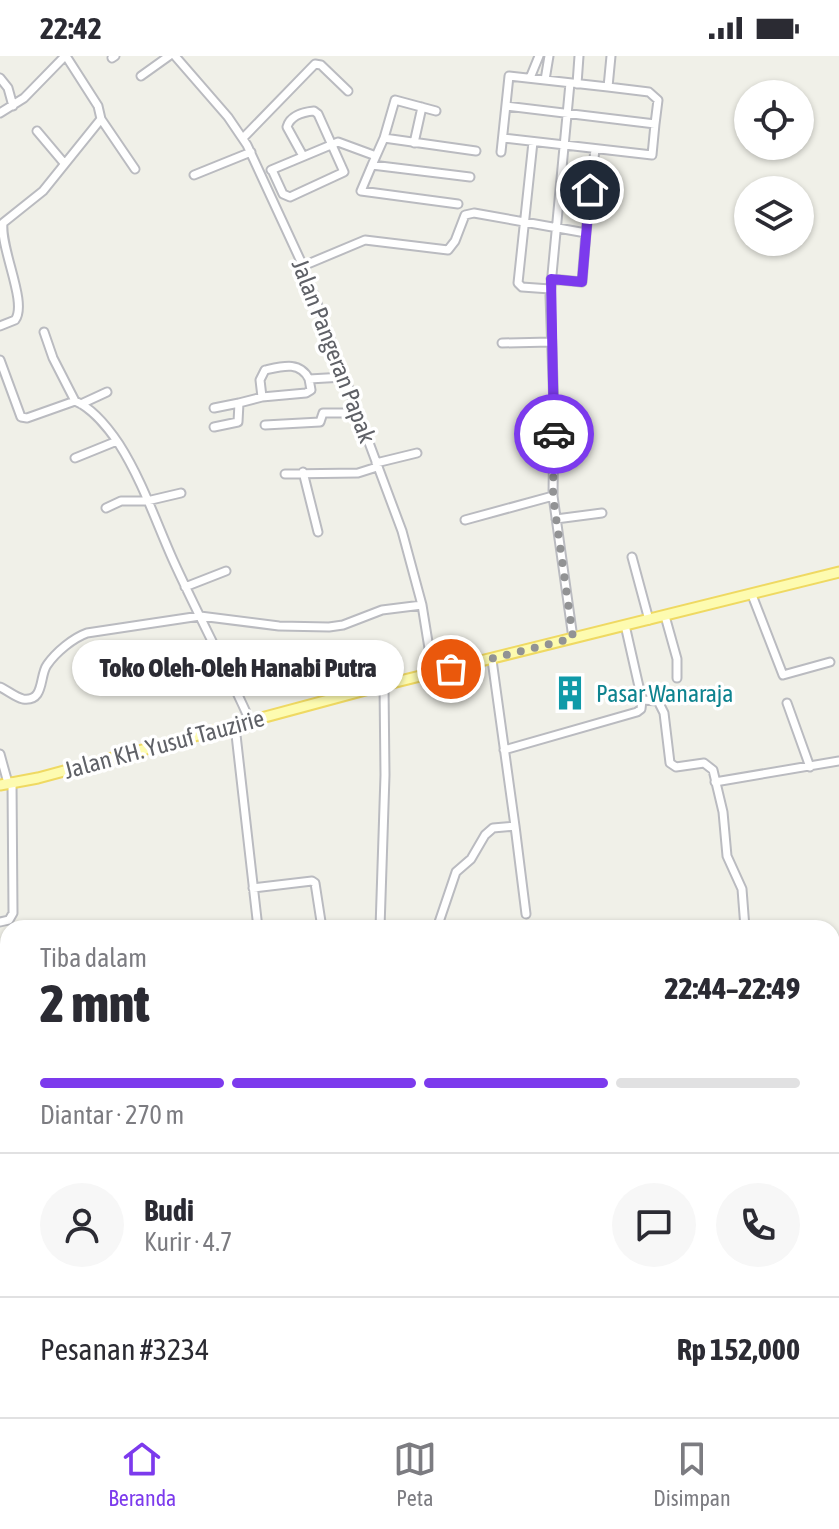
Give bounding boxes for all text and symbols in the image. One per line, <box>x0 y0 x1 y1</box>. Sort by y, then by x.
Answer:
text: 22:42 <box>40 11 102 45</box>
map controls <box>734 80 814 256</box>
button: locate <box>734 80 814 160</box>
pin <box>556 156 624 224</box>
icon: home <box>568 168 612 212</box>
button: layers <box>734 176 814 256</box>
street label: Jalan Pangeran Papak <box>287 255 382 447</box>
courier <box>514 394 594 474</box>
icon: car <box>532 412 576 456</box>
pin <box>417 635 485 703</box>
callout: Toko Oleh-Oleh Hanabi Putra <box>71 641 403 697</box>
icon: bag <box>429 647 473 691</box>
text: Toko Oleh-Oleh Hanabi Putra <box>99 653 377 683</box>
building icon: Pasar Wanaraja <box>551 674 589 712</box>
place label: Pasar Wanaraja <box>596 680 734 707</box>
street label: Jalan KH. Yusuf Tauzirie <box>61 704 267 784</box>
text: Tiba dalam <box>40 943 147 973</box>
text: 22:44–22:49 <box>665 971 800 1005</box>
text: 2 mnt <box>40 973 149 1033</box>
text: Diantar · 270 m <box>40 1100 184 1130</box>
button: person <box>40 1183 124 1267</box>
button: chat <box>612 1183 696 1267</box>
button: phone <box>716 1183 800 1267</box>
text: Budi <box>144 1193 194 1227</box>
text: Kurir · 4.7 <box>144 1227 232 1257</box>
text: Pesanan #3234 <box>40 1332 209 1366</box>
text: Rp 152,000 <box>677 1332 800 1366</box>
tab: Beranda <box>108 1437 176 1511</box>
tab: Peta <box>393 1437 437 1511</box>
tab: Disimpan <box>653 1437 731 1511</box>

